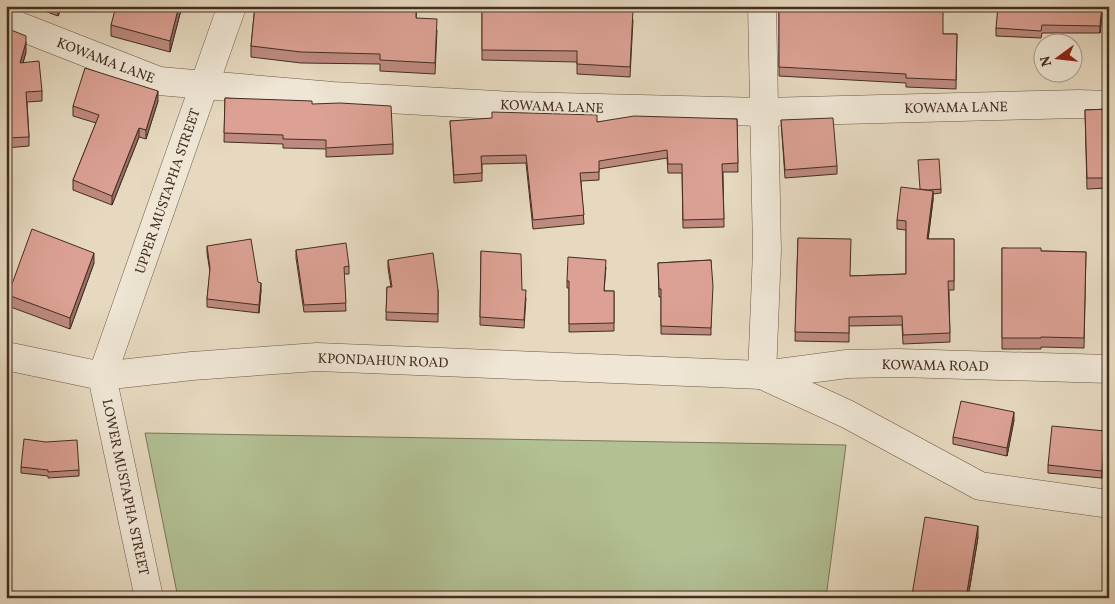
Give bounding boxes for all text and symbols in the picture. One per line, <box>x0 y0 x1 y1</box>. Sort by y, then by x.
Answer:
north arrow <box>1032 32 1082 82</box>
street label: KOWAMA LANE <box>54 34 157 89</box>
text: N <box>1036 54 1057 68</box>
street label: KOWAMA LANE <box>500 96 604 119</box>
street label: KOWAMA LANE <box>904 98 1008 119</box>
street label: UPPER MUSTAPHA STREET <box>131 106 206 277</box>
street label: KPONDAHUN ROAD <box>317 350 449 373</box>
street label: KOWAMA ROAD <box>881 356 989 377</box>
street label: LOWER MUSTAPHA STREET <box>97 397 153 577</box>

